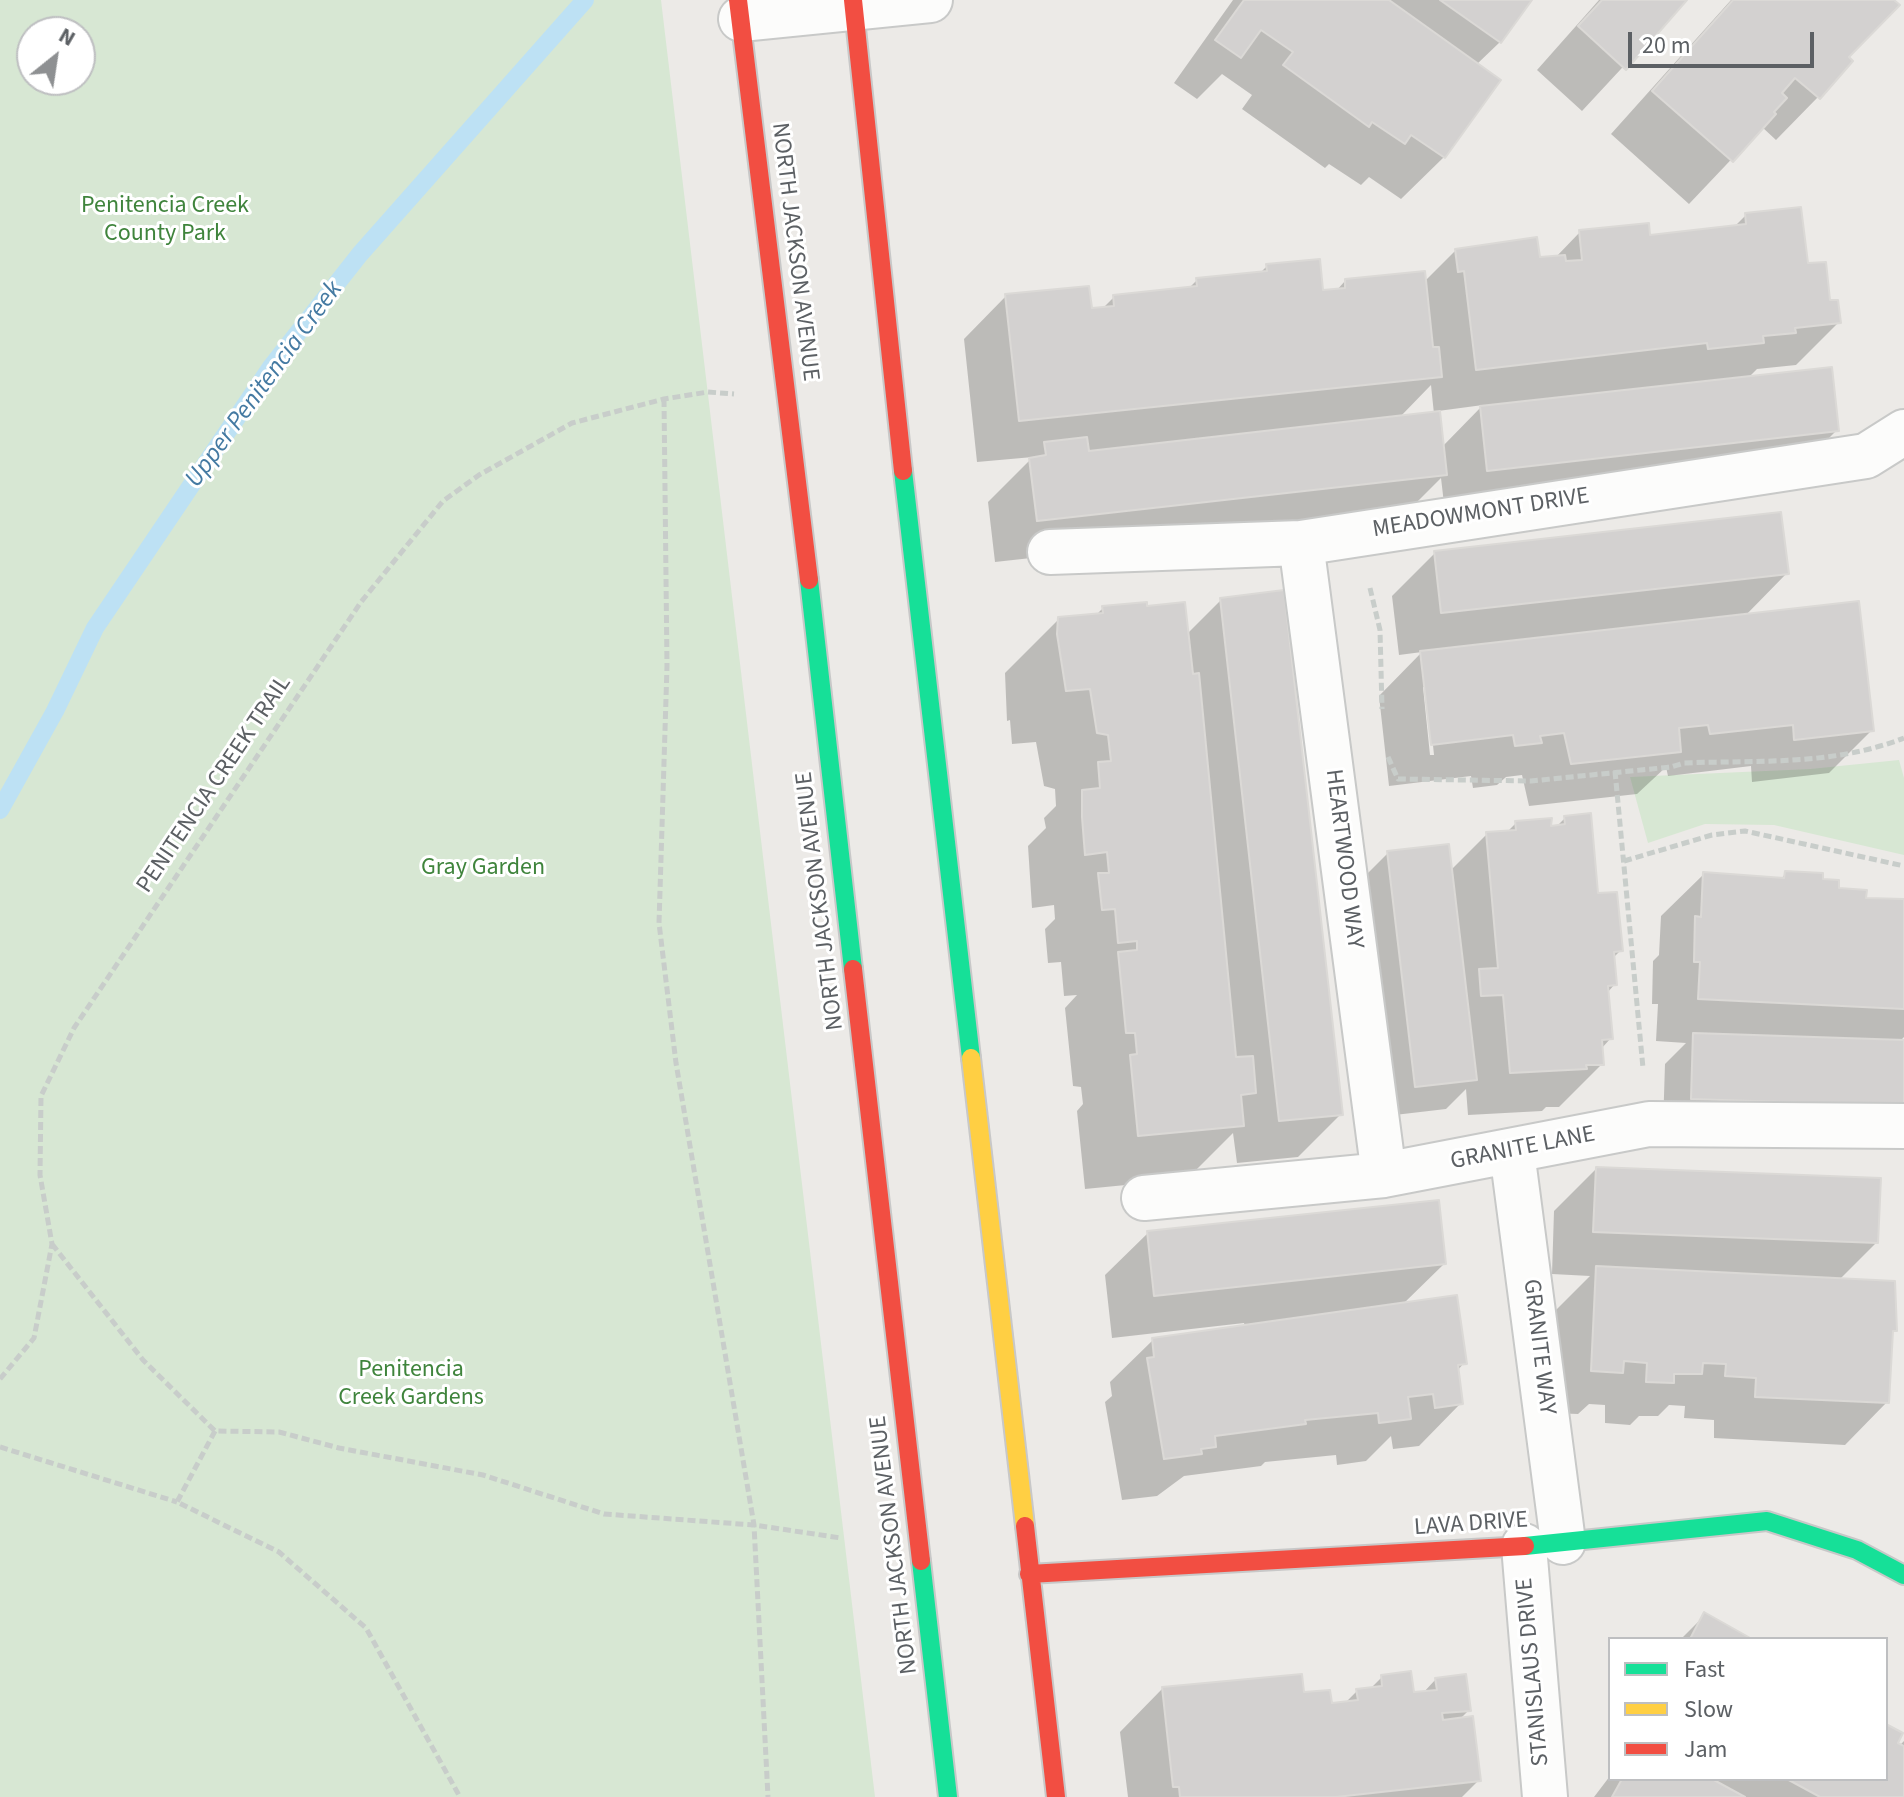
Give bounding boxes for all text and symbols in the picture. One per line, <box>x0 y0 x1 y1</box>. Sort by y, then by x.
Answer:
north arrow <box>16 16 96 96</box>
scale bar <box>1632 16 1818 66</box>
text: N <box>53 19 81 54</box>
text: 20 m <box>1642 28 1691 63</box>
street label: NORTH JACKSON AVENUE <box>764 121 824 383</box>
park label: Penitencia Creek County Park <box>81 193 249 249</box>
water label: Upper Penitencia Creek <box>180 276 350 494</box>
street label: MEADOWMONT DRIVE <box>1371 483 1591 545</box>
street label: PENITENCIA CREEK TRAIL <box>132 671 298 899</box>
street label: HEARTWOOD WAY <box>1318 768 1368 950</box>
street label: NORTH JACKSON AVENUE <box>791 770 851 1032</box>
park label: Gray Garden <box>421 855 545 883</box>
street label: GRANITE LANE <box>1448 1121 1598 1177</box>
street label: GRANITE WAY <box>1515 1277 1561 1417</box>
park label: Penitencia Creek Gardens <box>338 1357 484 1413</box>
street label: NORTH JACKSON AVENUE <box>865 1414 925 1676</box>
street label: LAVA DRIVE <box>1413 1507 1529 1543</box>
street label: STANISLAUS DRIVE <box>1511 1577 1557 1767</box>
legend <box>1608 1637 1888 1781</box>
text: Fast <box>1684 1652 1725 1687</box>
text: Slow <box>1684 1692 1733 1727</box>
text: Jam <box>1684 1732 1728 1767</box>

